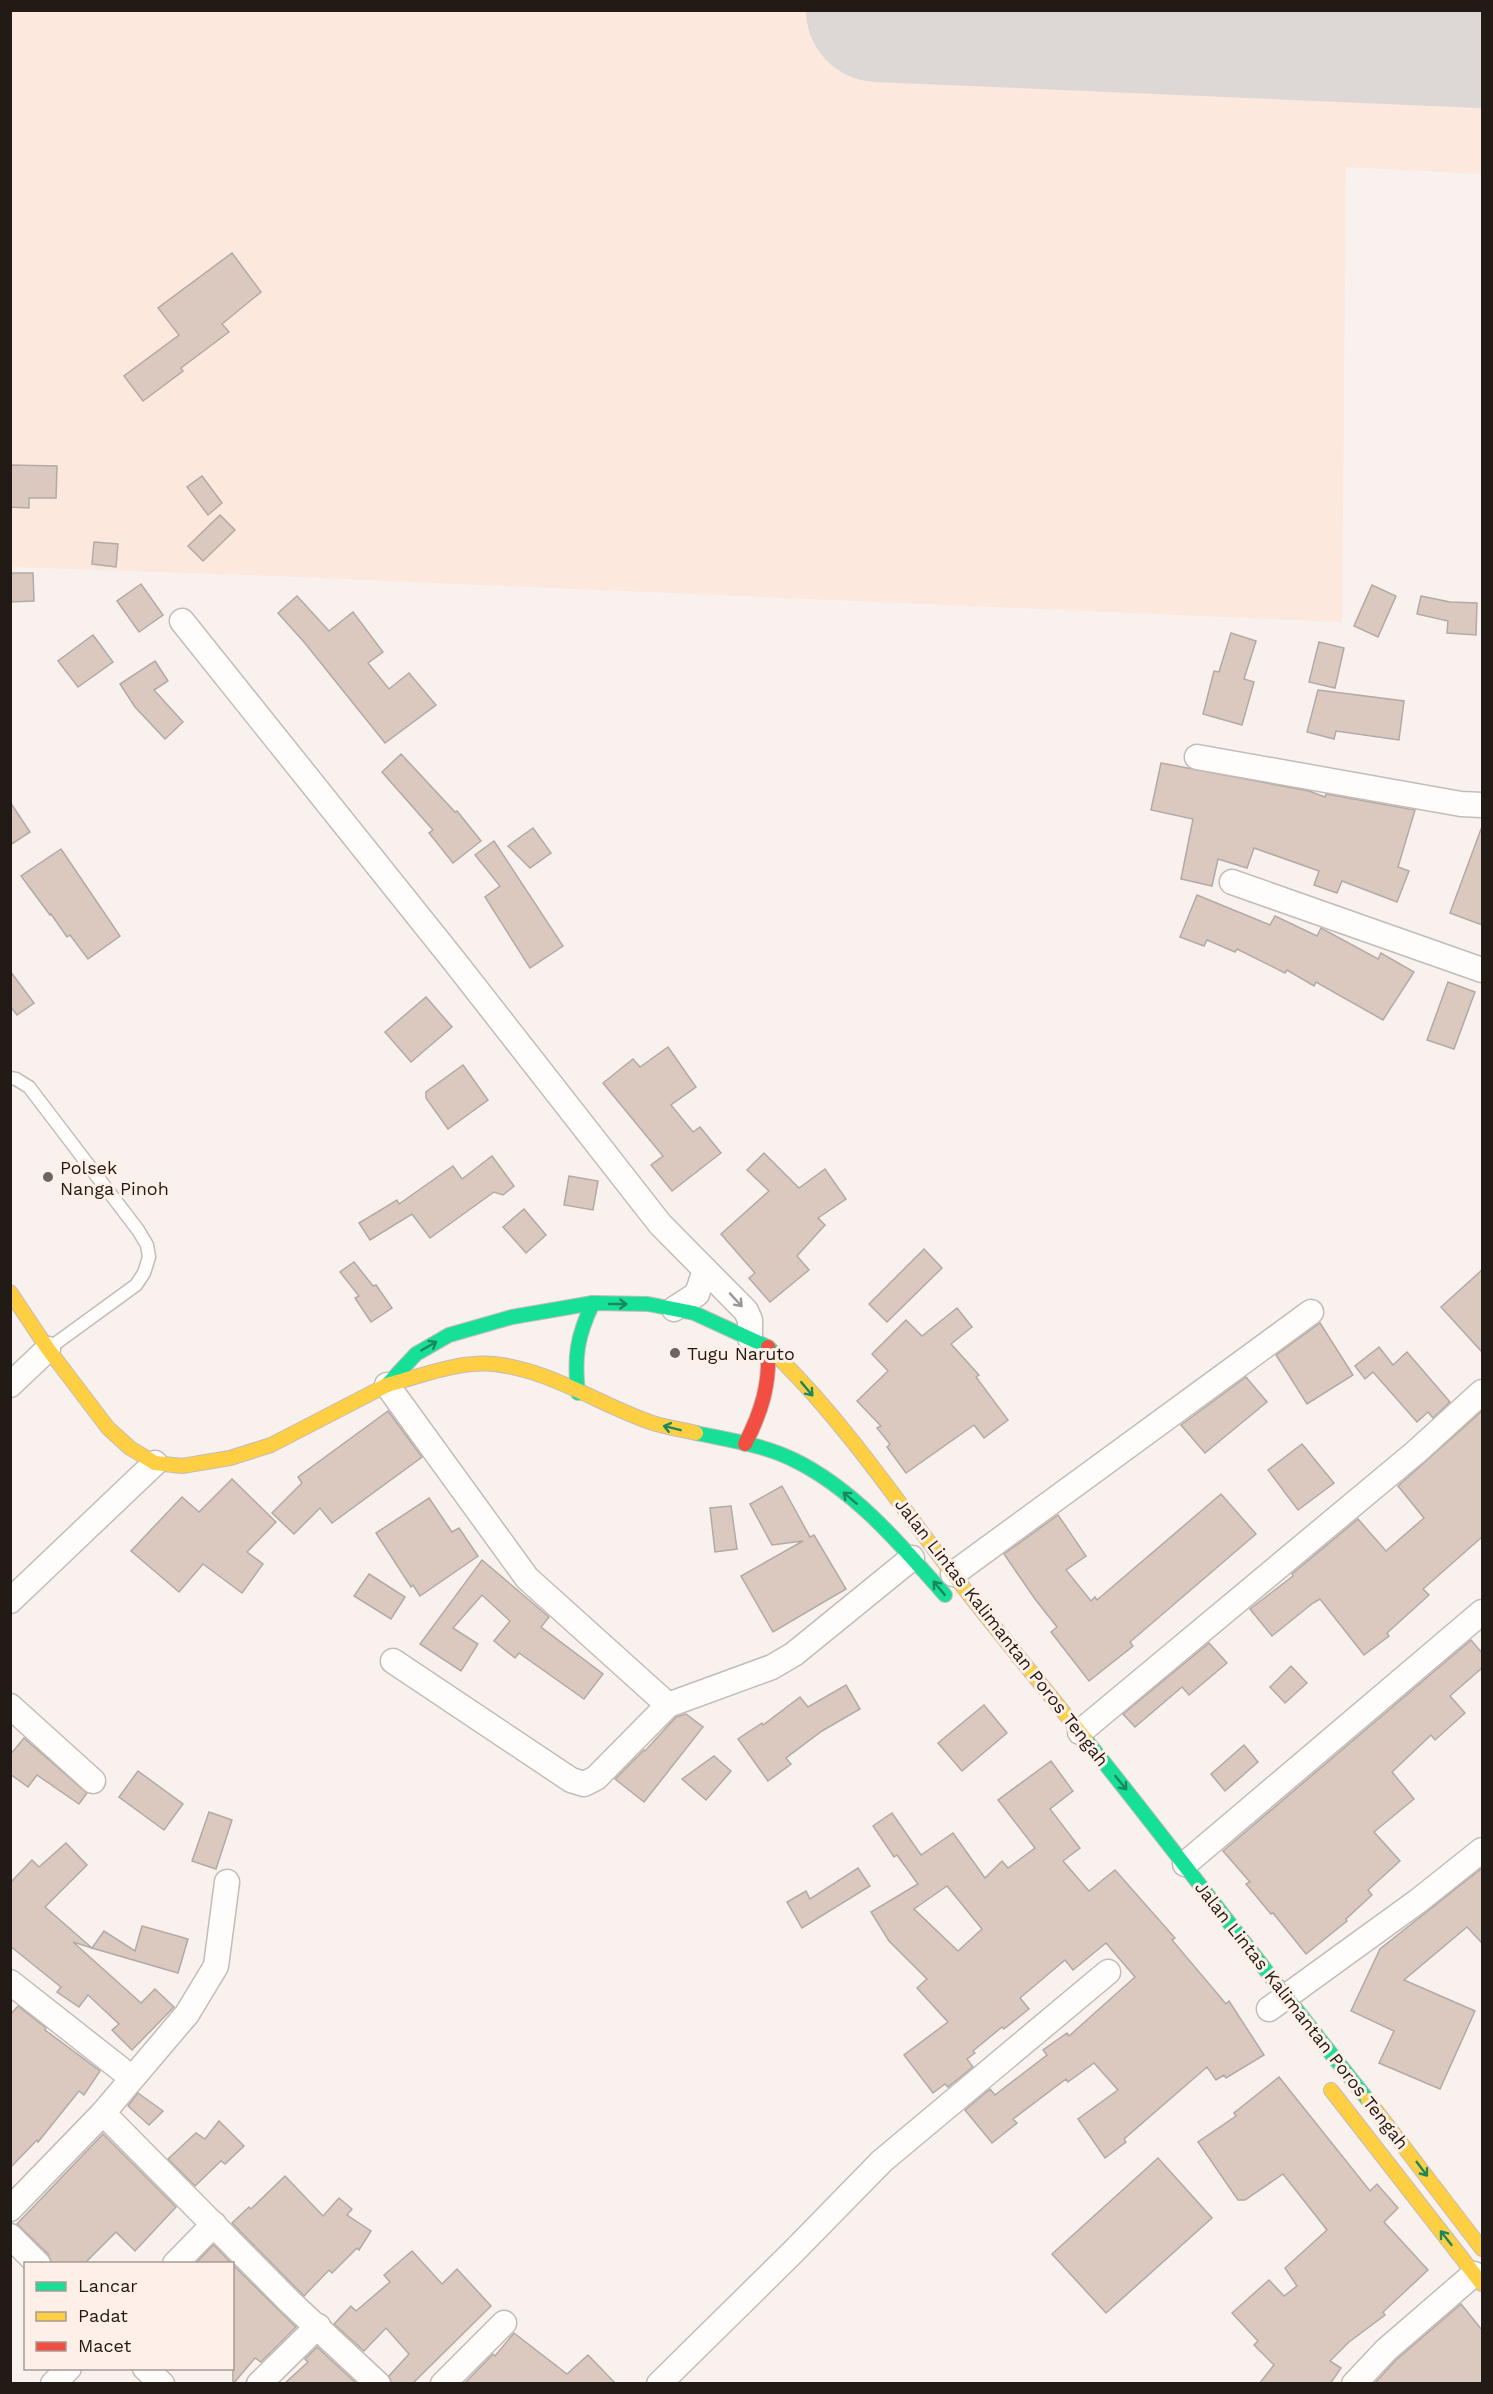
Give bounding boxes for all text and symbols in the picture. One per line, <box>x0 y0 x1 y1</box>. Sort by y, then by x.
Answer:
place label: Polsek Nanga Pinoh <box>60 1157 169 1199</box>
marker: Polsek Nanga Pinoh <box>41 1170 55 1184</box>
one-way arrow <box>728 1292 742 1307</box>
one-way arrow <box>607 1298 627 1309</box>
one-way arrow <box>420 1340 437 1352</box>
place label: Tugu Naruto <box>687 1343 795 1364</box>
marker: Tugu Naruto <box>668 1346 682 1360</box>
one-way arrow <box>801 1381 814 1397</box>
one-way arrow <box>663 1422 682 1434</box>
one-way arrow <box>843 1491 858 1505</box>
street label: Jalan Lintas Kalimantan Poros Tengah <box>891 1494 1113 1770</box>
one-way arrow <box>933 1580 946 1596</box>
one-way arrow <box>1115 1775 1128 1791</box>
street label: Jalan Lintas Kalimantan Poros Tengah <box>1191 1877 1413 2153</box>
one-way arrow <box>1415 2161 1428 2177</box>
one-way arrow <box>1440 2231 1453 2247</box>
legend <box>24 2262 234 2370</box>
text: Lancar <box>78 2275 138 2296</box>
text: Padat <box>78 2305 128 2326</box>
text: Macet <box>78 2335 132 2356</box>

